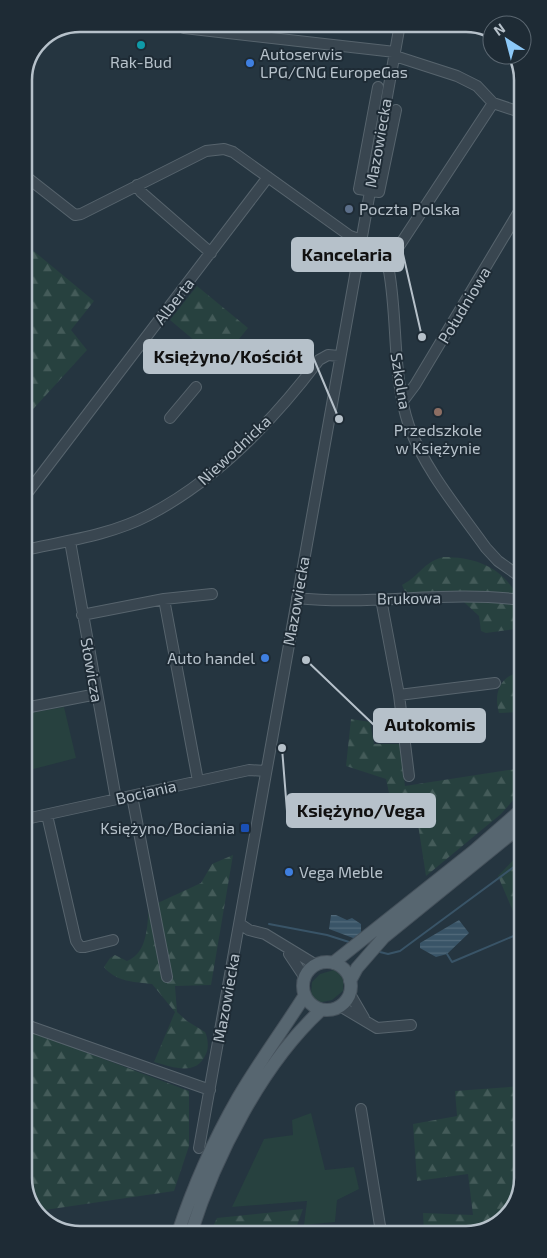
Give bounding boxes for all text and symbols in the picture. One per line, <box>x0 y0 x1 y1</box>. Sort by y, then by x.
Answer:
north arrow <box>482 15 532 65</box>
text: N <box>490 19 508 39</box>
marker: Rak-Bud <box>135 39 147 51</box>
place label: Autoserwis LPG/CNG EuropeGas <box>260 44 408 81</box>
place label: Rak-Bud <box>110 52 172 71</box>
marker: Autoserwis LPG/CNG EuropeGas <box>244 57 256 69</box>
street label: Mazowiecka <box>360 97 395 189</box>
place label: Poczta Polska <box>359 199 460 218</box>
marker: Poczta Polska <box>343 203 355 215</box>
callout: Kancelaria <box>292 238 403 271</box>
text: Kancelaria <box>302 243 392 265</box>
street label: Południowa <box>433 263 494 347</box>
street label: Alberta <box>150 274 198 328</box>
callout: Księżyno/Kościół <box>144 340 313 373</box>
text: Księżyno/Kościół <box>153 345 303 367</box>
street label: Szkolna <box>388 351 415 411</box>
marker: Przedszkole w Księżynie <box>432 406 444 418</box>
street label: Niewodnicka <box>193 411 274 488</box>
place label: Przedszkole w Księżynie <box>394 420 482 457</box>
street label: Mazowiecka <box>278 555 313 647</box>
street label: Brukowa <box>377 587 441 608</box>
street label: Słowicza <box>77 636 108 704</box>
place label: Auto handel <box>167 648 255 667</box>
marker: Auto handel <box>259 652 271 664</box>
callout: Autokomis <box>374 709 485 742</box>
text: Autokomis <box>384 713 476 735</box>
street label: Bociania <box>114 775 178 808</box>
callout: Księżyno/Vega <box>287 794 435 827</box>
text: Księżyno/Vega <box>297 799 425 821</box>
place label: Księżyno/Bociania <box>100 818 235 837</box>
marker: Księżyno/Bociania <box>239 822 251 834</box>
place label: Vega Meble <box>299 862 383 881</box>
marker: Vega Meble <box>283 866 295 878</box>
street label: Mazowiecka <box>208 952 243 1044</box>

